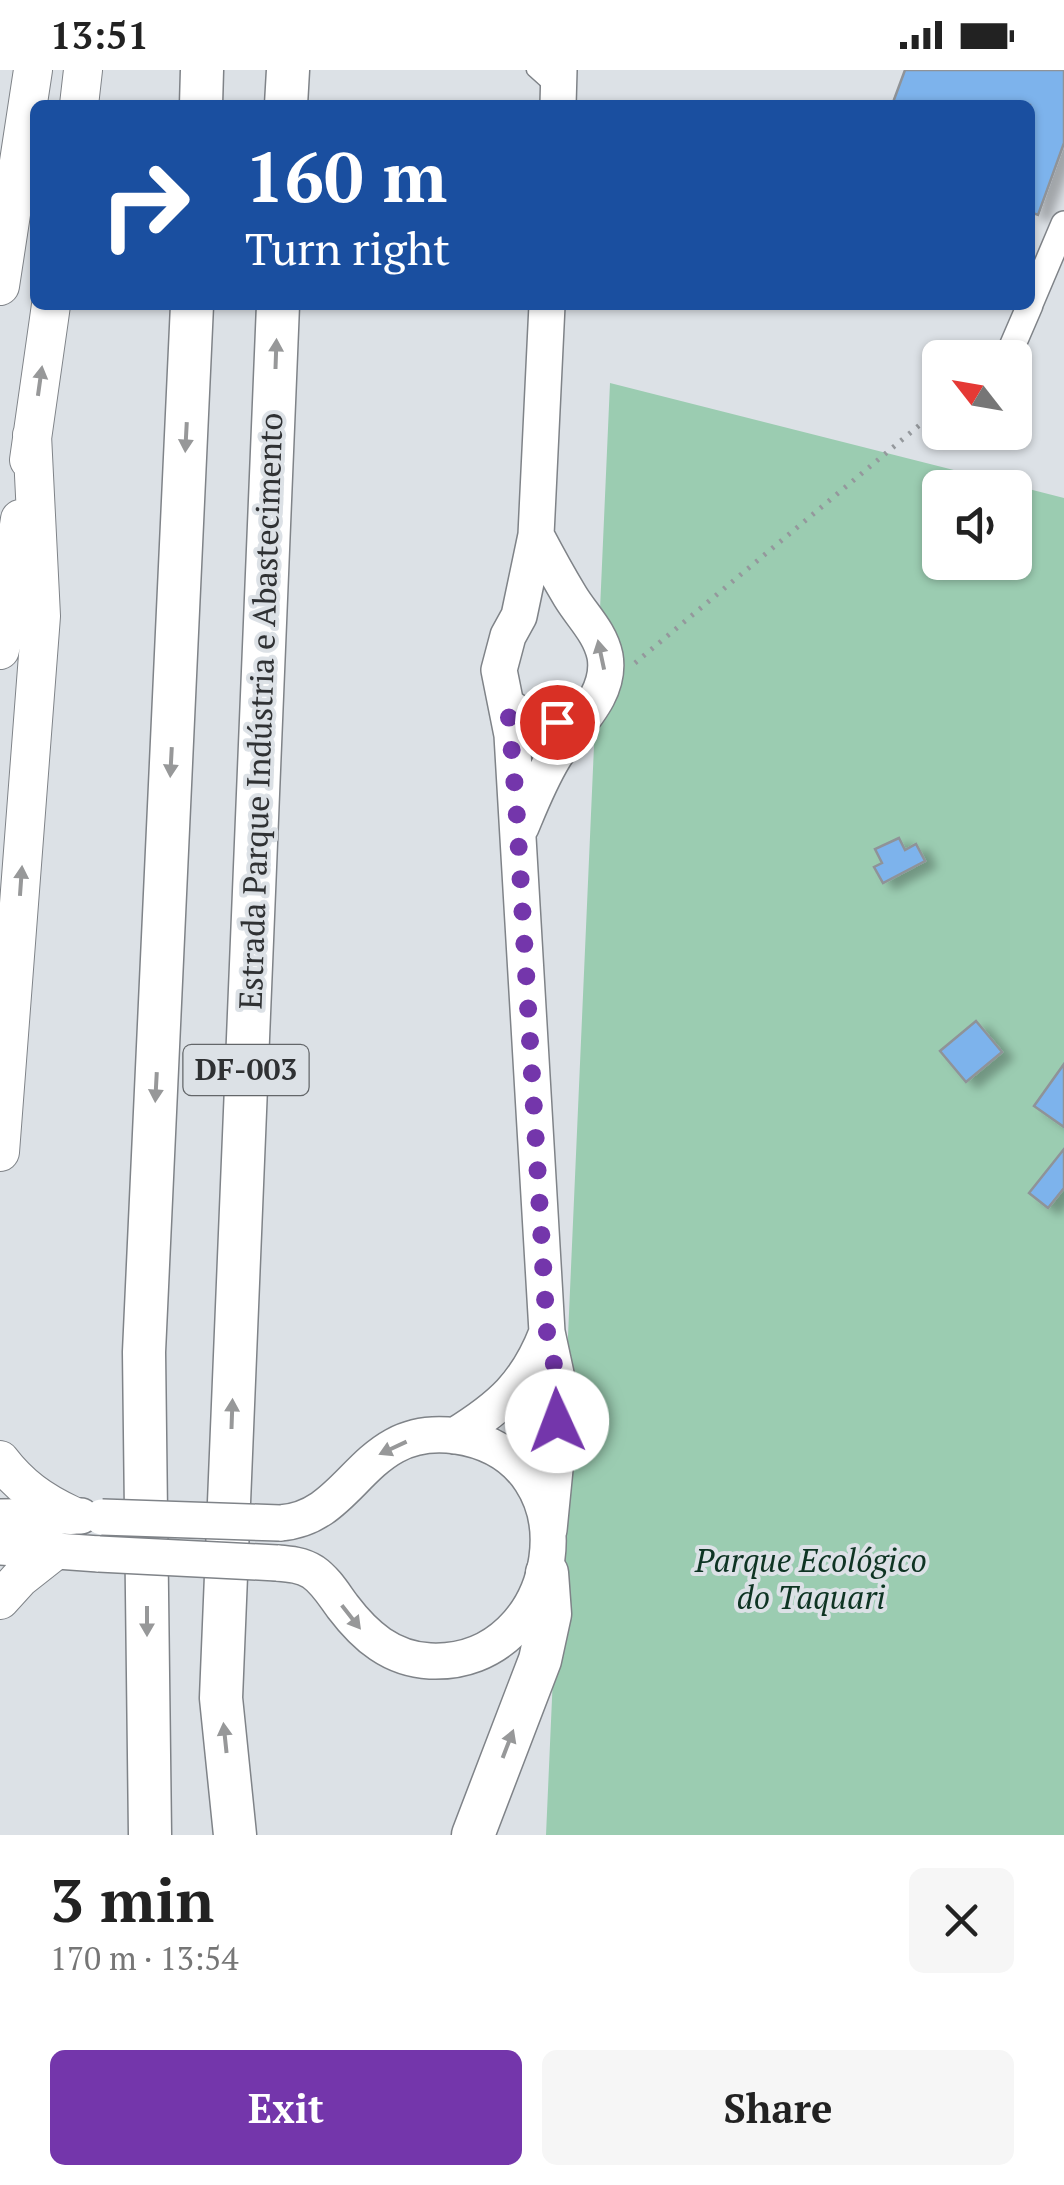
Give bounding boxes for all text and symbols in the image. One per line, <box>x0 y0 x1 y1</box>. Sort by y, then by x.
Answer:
text: 13:51 <box>50 10 149 60</box>
text: 160 m <box>245 129 447 222</box>
icon: right <box>80 140 210 270</box>
text: Turn right <box>245 218 450 278</box>
one-way arrow <box>268 338 284 370</box>
north arrow <box>922 340 1032 450</box>
map controls <box>922 340 1032 580</box>
one-way arrow <box>32 364 48 396</box>
street label: Estrada Parque Indústria e Abastecimento <box>229 412 291 1010</box>
one-way arrow <box>177 422 193 454</box>
button: sound <box>922 470 1032 580</box>
one-way arrow <box>593 639 609 670</box>
pin <box>515 680 600 765</box>
icon: arrive <box>530 695 585 750</box>
one-way arrow <box>163 747 179 779</box>
one-way arrow <box>13 864 29 896</box>
road number: DF-003 <box>184 1045 308 1095</box>
one-way arrow <box>148 1071 164 1103</box>
position arrow <box>505 1369 609 1473</box>
one-way arrow <box>225 1397 241 1429</box>
one-way arrow <box>378 1440 408 1456</box>
park label: Parque Ecológico do Taquari <box>694 1539 927 1618</box>
one-way arrow <box>341 1604 362 1630</box>
one-way arrow <box>139 1606 155 1638</box>
one-way arrow <box>217 1722 233 1753</box>
one-way arrow <box>501 1729 516 1759</box>
text: 3 min <box>50 1860 214 1939</box>
button: close <box>909 1868 1014 1973</box>
text: 170 m · 13:54 <box>50 1937 238 1979</box>
button: Exit <box>50 2050 522 2165</box>
button: Share <box>542 2050 1014 2165</box>

